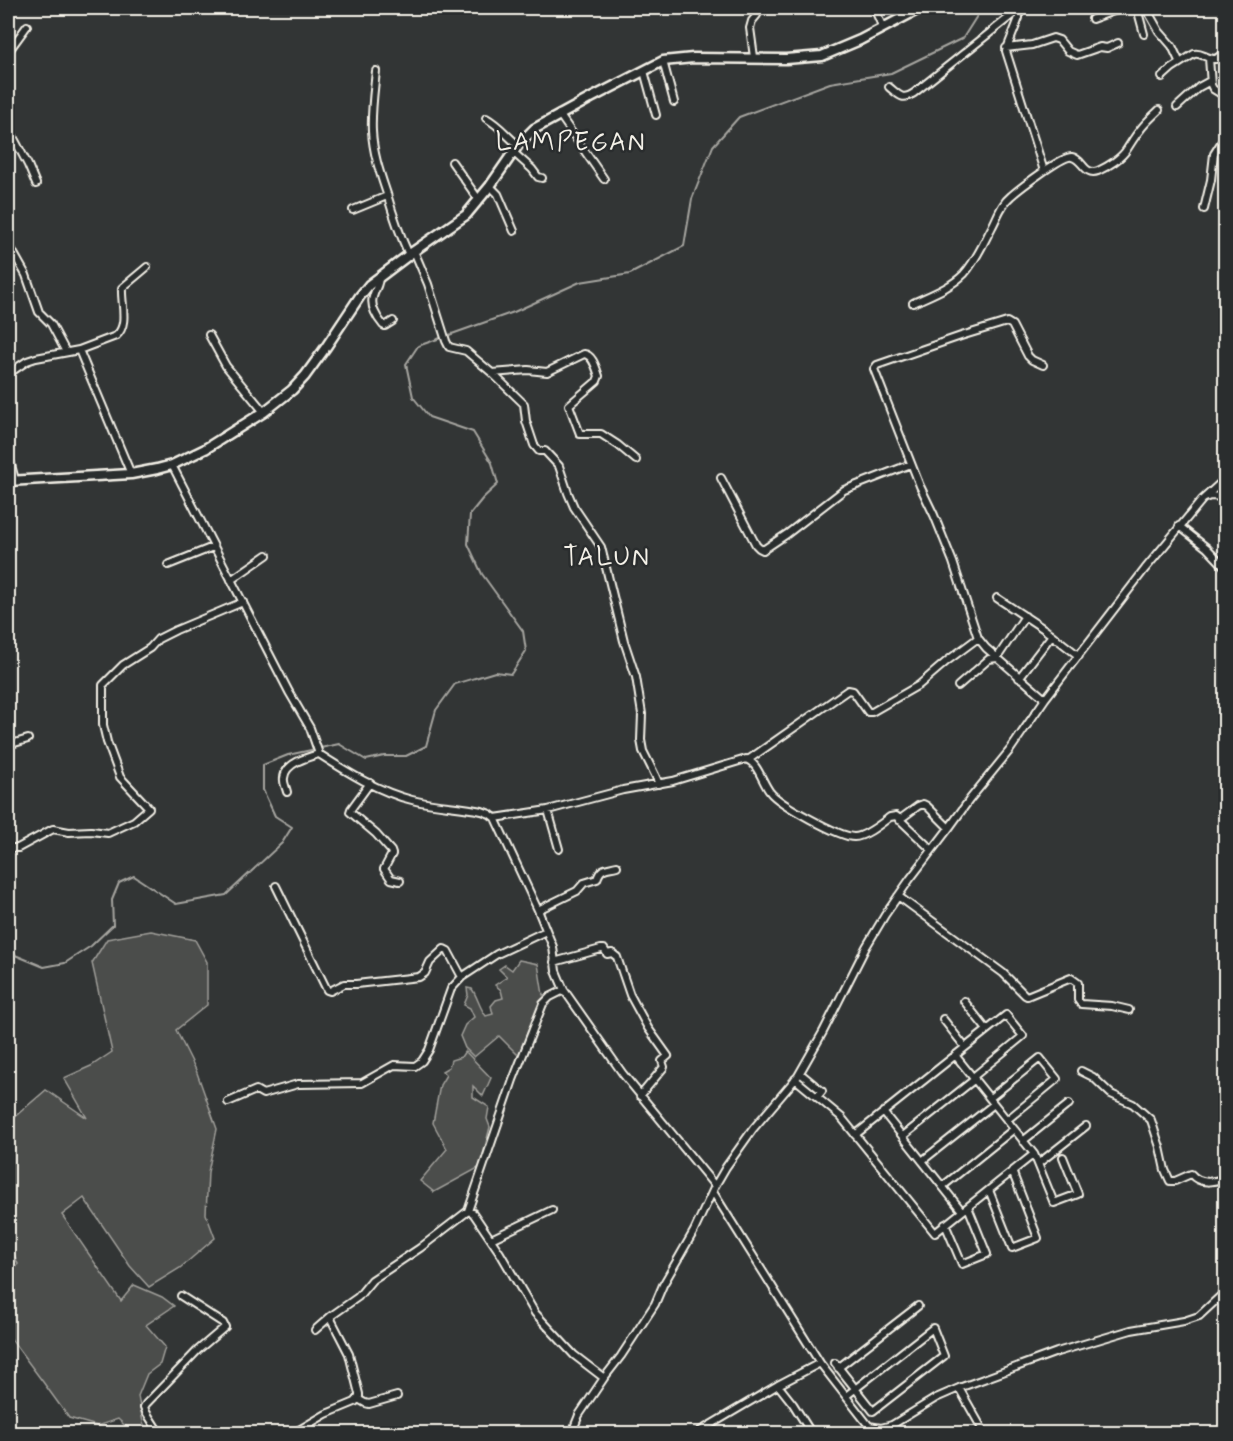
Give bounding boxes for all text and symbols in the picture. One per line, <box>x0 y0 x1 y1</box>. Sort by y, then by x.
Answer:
district label: LAMPEGAN <box>496 126 646 160</box>
district label: TALUN <box>563 541 651 575</box>

